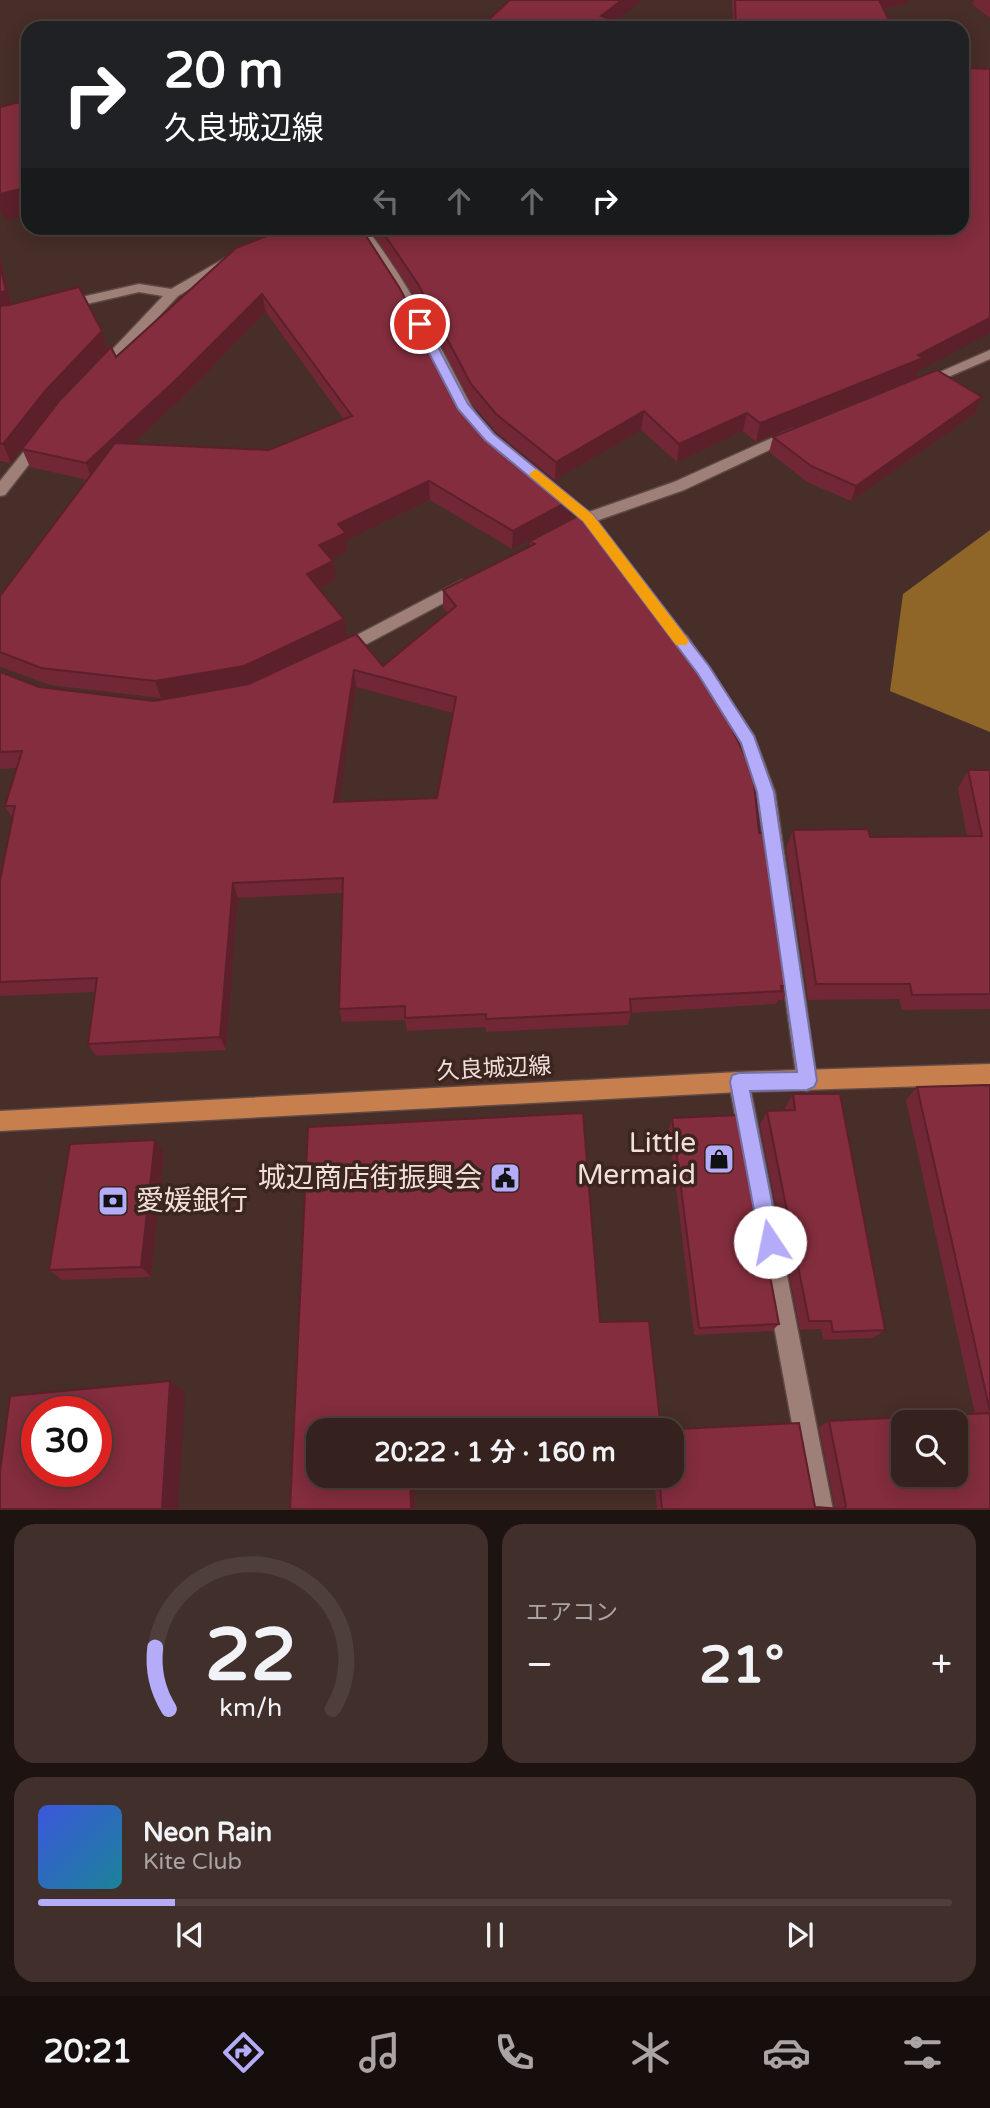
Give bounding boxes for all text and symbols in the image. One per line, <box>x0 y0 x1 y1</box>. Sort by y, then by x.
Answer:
text: 20 m <box>164 42 283 101</box>
icon: right <box>49 49 140 140</box>
text: 久良城辺線 <box>164 110 324 148</box>
icon: left <box>367 182 405 220</box>
icon: ahead <box>440 182 478 220</box>
icon: ahead <box>513 182 551 220</box>
icon: right <box>586 182 624 220</box>
pin <box>390 294 450 354</box>
icon: arrive <box>401 305 439 343</box>
street label: 久良城辺線 <box>436 1052 552 1086</box>
place label: Little Mermaid <box>577 1126 696 1192</box>
shop icon: Little Mermaid <box>702 1142 736 1176</box>
place label: 城辺商店街振興会 <box>258 1161 482 1195</box>
public building icon: 城辺商店街振興会 <box>488 1161 522 1195</box>
bank icon: 愛媛銀行 <box>96 1184 130 1218</box>
place label: 愛媛銀行 <box>136 1184 248 1218</box>
position arrow <box>733 1205 807 1279</box>
speed limit sign: 30 <box>21 1396 112 1487</box>
map controls <box>891 1410 968 1487</box>
button: search <box>891 1410 968 1487</box>
text: 20:22 · 1 分 · 160 m <box>374 1437 616 1468</box>
text: エアコン <box>526 1599 618 1627</box>
text: 22 <box>205 1613 297 1701</box>
text: 21° <box>699 1634 784 1697</box>
text: − <box>526 1642 553 1688</box>
text: + <box>931 1642 952 1688</box>
text: km/h <box>220 1693 282 1723</box>
text: Neon Rain <box>143 1817 272 1848</box>
text: Kite Club <box>143 1848 242 1876</box>
icon: previous <box>171 1916 209 1954</box>
icon: pause <box>476 1916 514 1954</box>
icon: next <box>781 1916 819 1954</box>
icon: directions <box>219 2028 268 2077</box>
icon: music <box>355 2028 404 2077</box>
icon: phone <box>490 2028 539 2077</box>
icon: climate <box>626 2028 675 2077</box>
icon: car <box>762 2028 811 2077</box>
icon: filters <box>898 2028 947 2077</box>
text: 20:21 <box>43 2033 132 2071</box>

